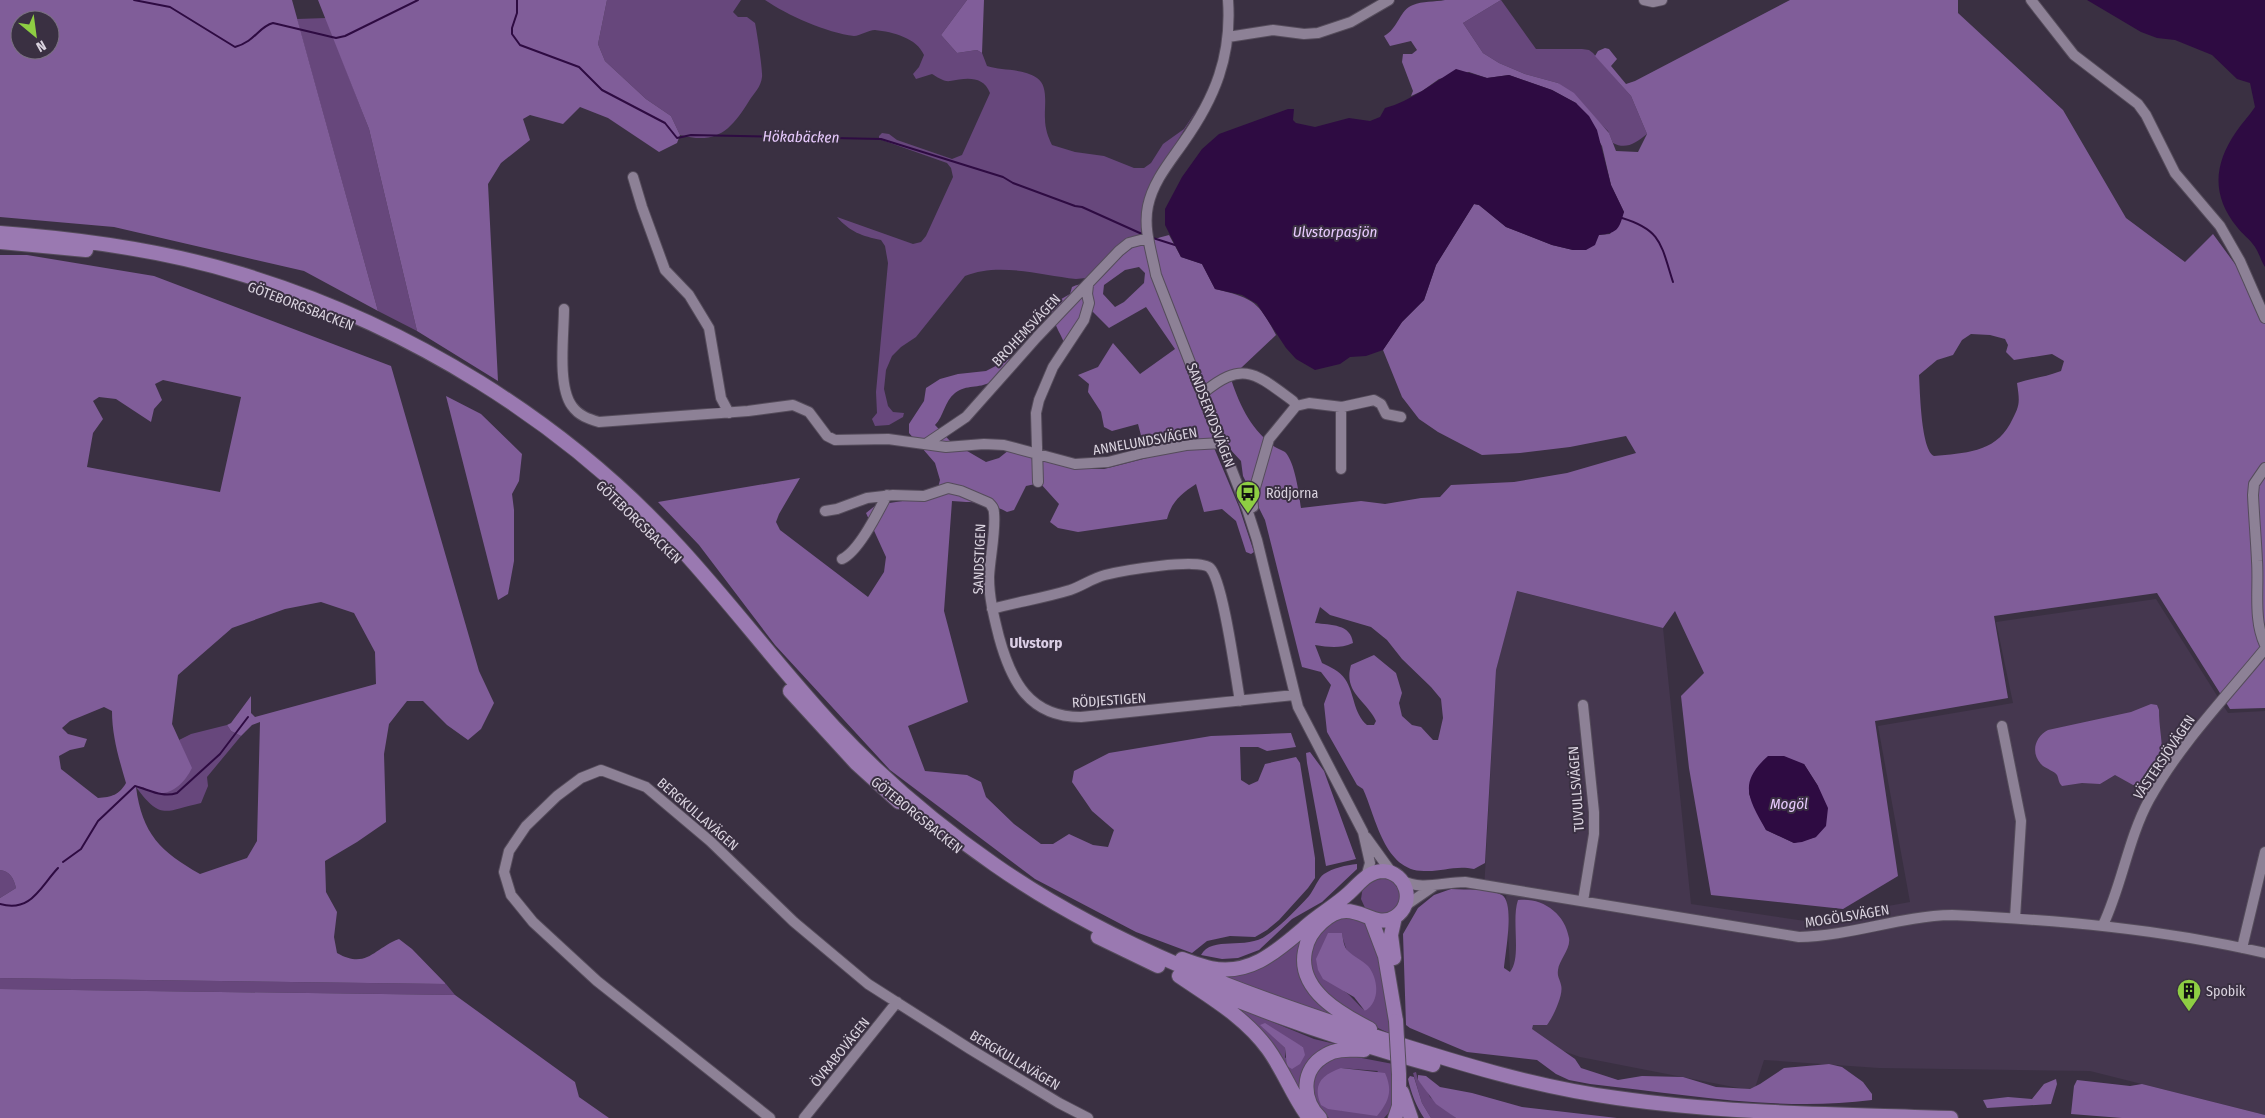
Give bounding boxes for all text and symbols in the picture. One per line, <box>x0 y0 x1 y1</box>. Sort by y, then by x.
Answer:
north arrow <box>10 10 60 60</box>
text: N <box>33 36 49 55</box>
water label: Hökabäcken <box>763 127 839 147</box>
water label: Ulvstorpasjön <box>1293 223 1377 241</box>
street label: GÖTEBORGSBACKEN <box>245 277 357 335</box>
street label: BROHEMSVÄGEN <box>989 291 1064 370</box>
street label: SANDSERYDSVÄGEN <box>1183 360 1238 470</box>
street label: ANNELUNDSVÄGEN <box>1092 424 1199 459</box>
street label: GÖTEBORGSBACKEN <box>592 476 686 568</box>
bus stop icon: Rödjorna <box>1235 480 1261 514</box>
place label: Rödjorna <box>1266 485 1318 502</box>
street label: SANDSTIGEN <box>970 523 989 595</box>
district label: Ulvstorp <box>1010 634 1062 652</box>
street label: RÖDJESTIGEN <box>1071 688 1147 712</box>
street label: VÄSTERSJÖVÄGEN <box>2129 711 2199 803</box>
street label: TUVULLSVÄGEN <box>1565 745 1588 833</box>
street label: GÖTEBORGSBACKEN <box>868 773 966 857</box>
street label: BERGKULLAVÄGEN <box>654 774 742 854</box>
water label: Mogöl <box>1770 795 1808 813</box>
street label: MOGÖLSVÄGEN <box>1803 900 1891 932</box>
building icon: Spobik <box>2176 978 2202 1012</box>
place label: Spobik <box>2206 983 2246 1000</box>
street label: ÖVRABOVÄGEN <box>806 1014 874 1090</box>
street label: BERGKULLAVÄGEN <box>967 1027 1063 1094</box>

